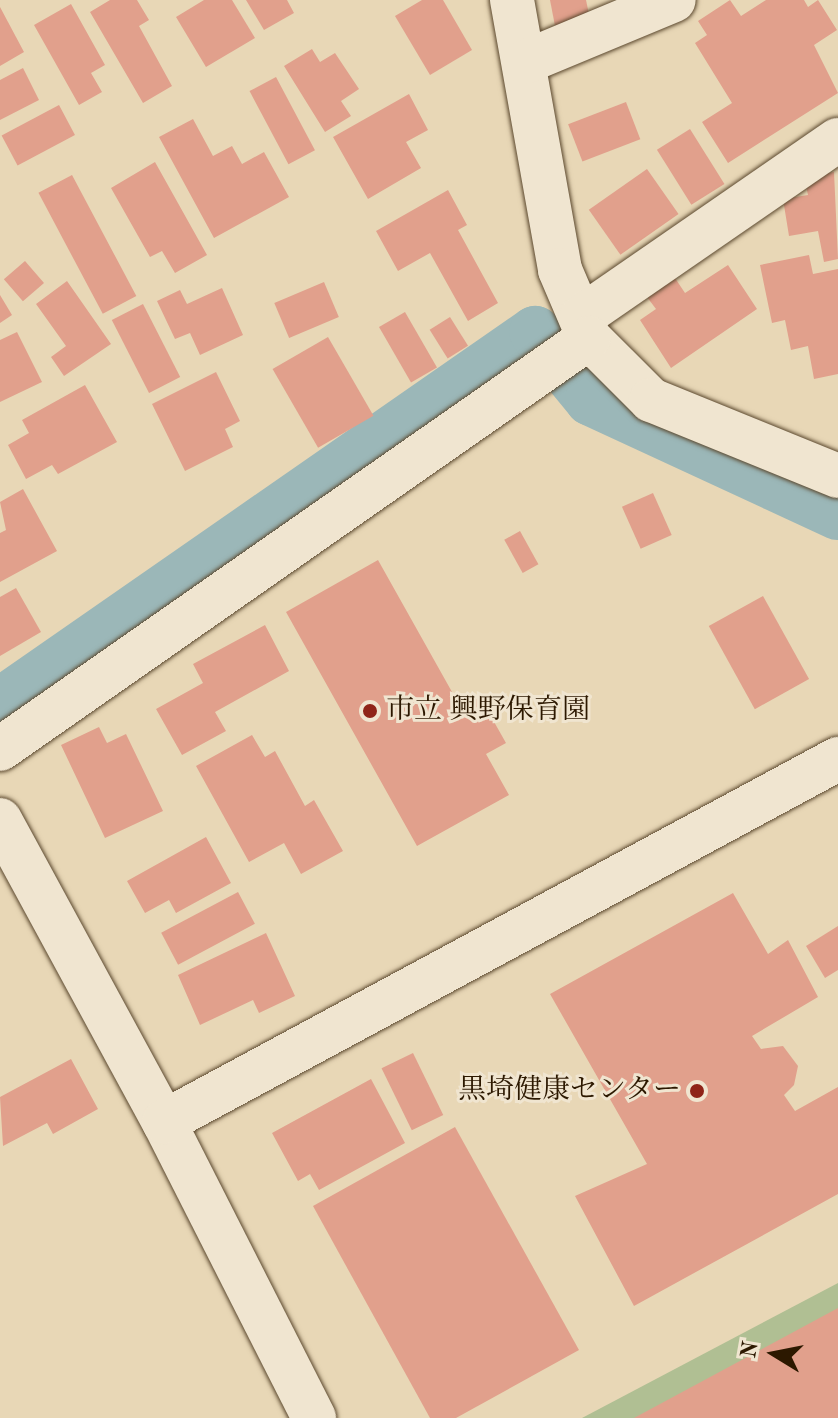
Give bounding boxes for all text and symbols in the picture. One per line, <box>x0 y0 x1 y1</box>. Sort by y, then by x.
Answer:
place label: 市立 興野保育園 <box>386 694 590 728</box>
marker: 市立 興野保育園 <box>361 702 379 720</box>
place label: 黒埼健康センター <box>457 1074 681 1108</box>
marker: 黒埼健康センター <box>688 1082 706 1100</box>
north arrow <box>734 1314 814 1394</box>
text: N <box>738 1340 763 1360</box>

